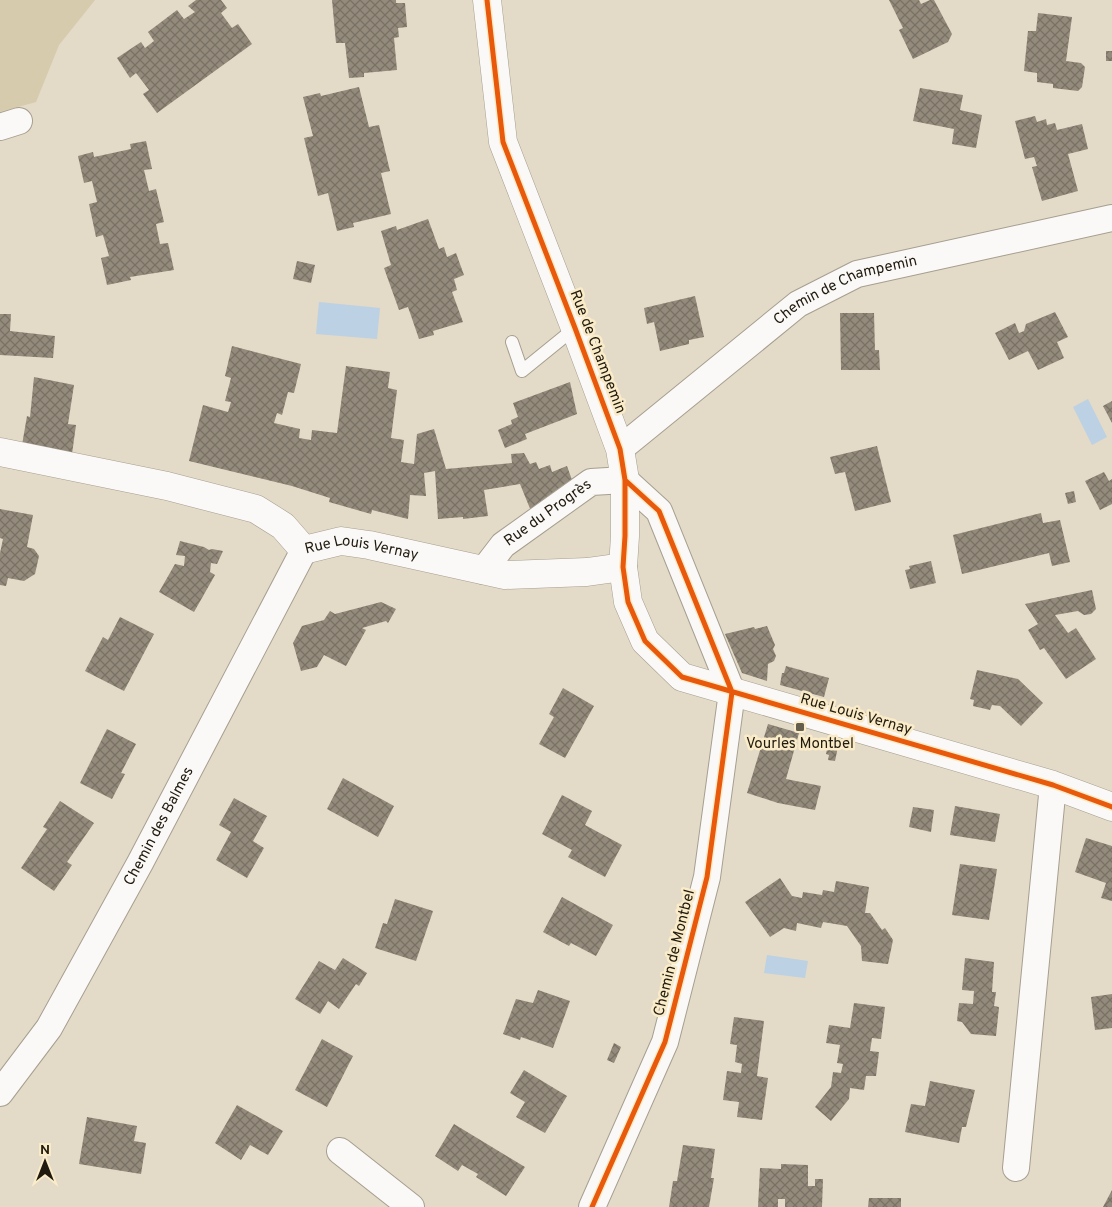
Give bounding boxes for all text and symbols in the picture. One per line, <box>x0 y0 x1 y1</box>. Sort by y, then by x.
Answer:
street label: Chemin de Champemin <box>770 252 919 330</box>
street label: Rue de Champemin <box>565 288 629 416</box>
street label: Rue du Progrès <box>500 475 595 551</box>
street label: Rue Louis Vernay <box>303 531 420 565</box>
street label: Rue Louis Vernay <box>798 690 914 740</box>
marker: Vourles Montbel <box>794 721 806 733</box>
place label: Vourles Montbel <box>746 735 854 754</box>
street label: Chemin des Balmes <box>120 764 198 889</box>
street label: Chemin de Montbel <box>650 888 700 1018</box>
north arrow <box>20 1137 70 1187</box>
text: N <box>40 1142 50 1159</box>

